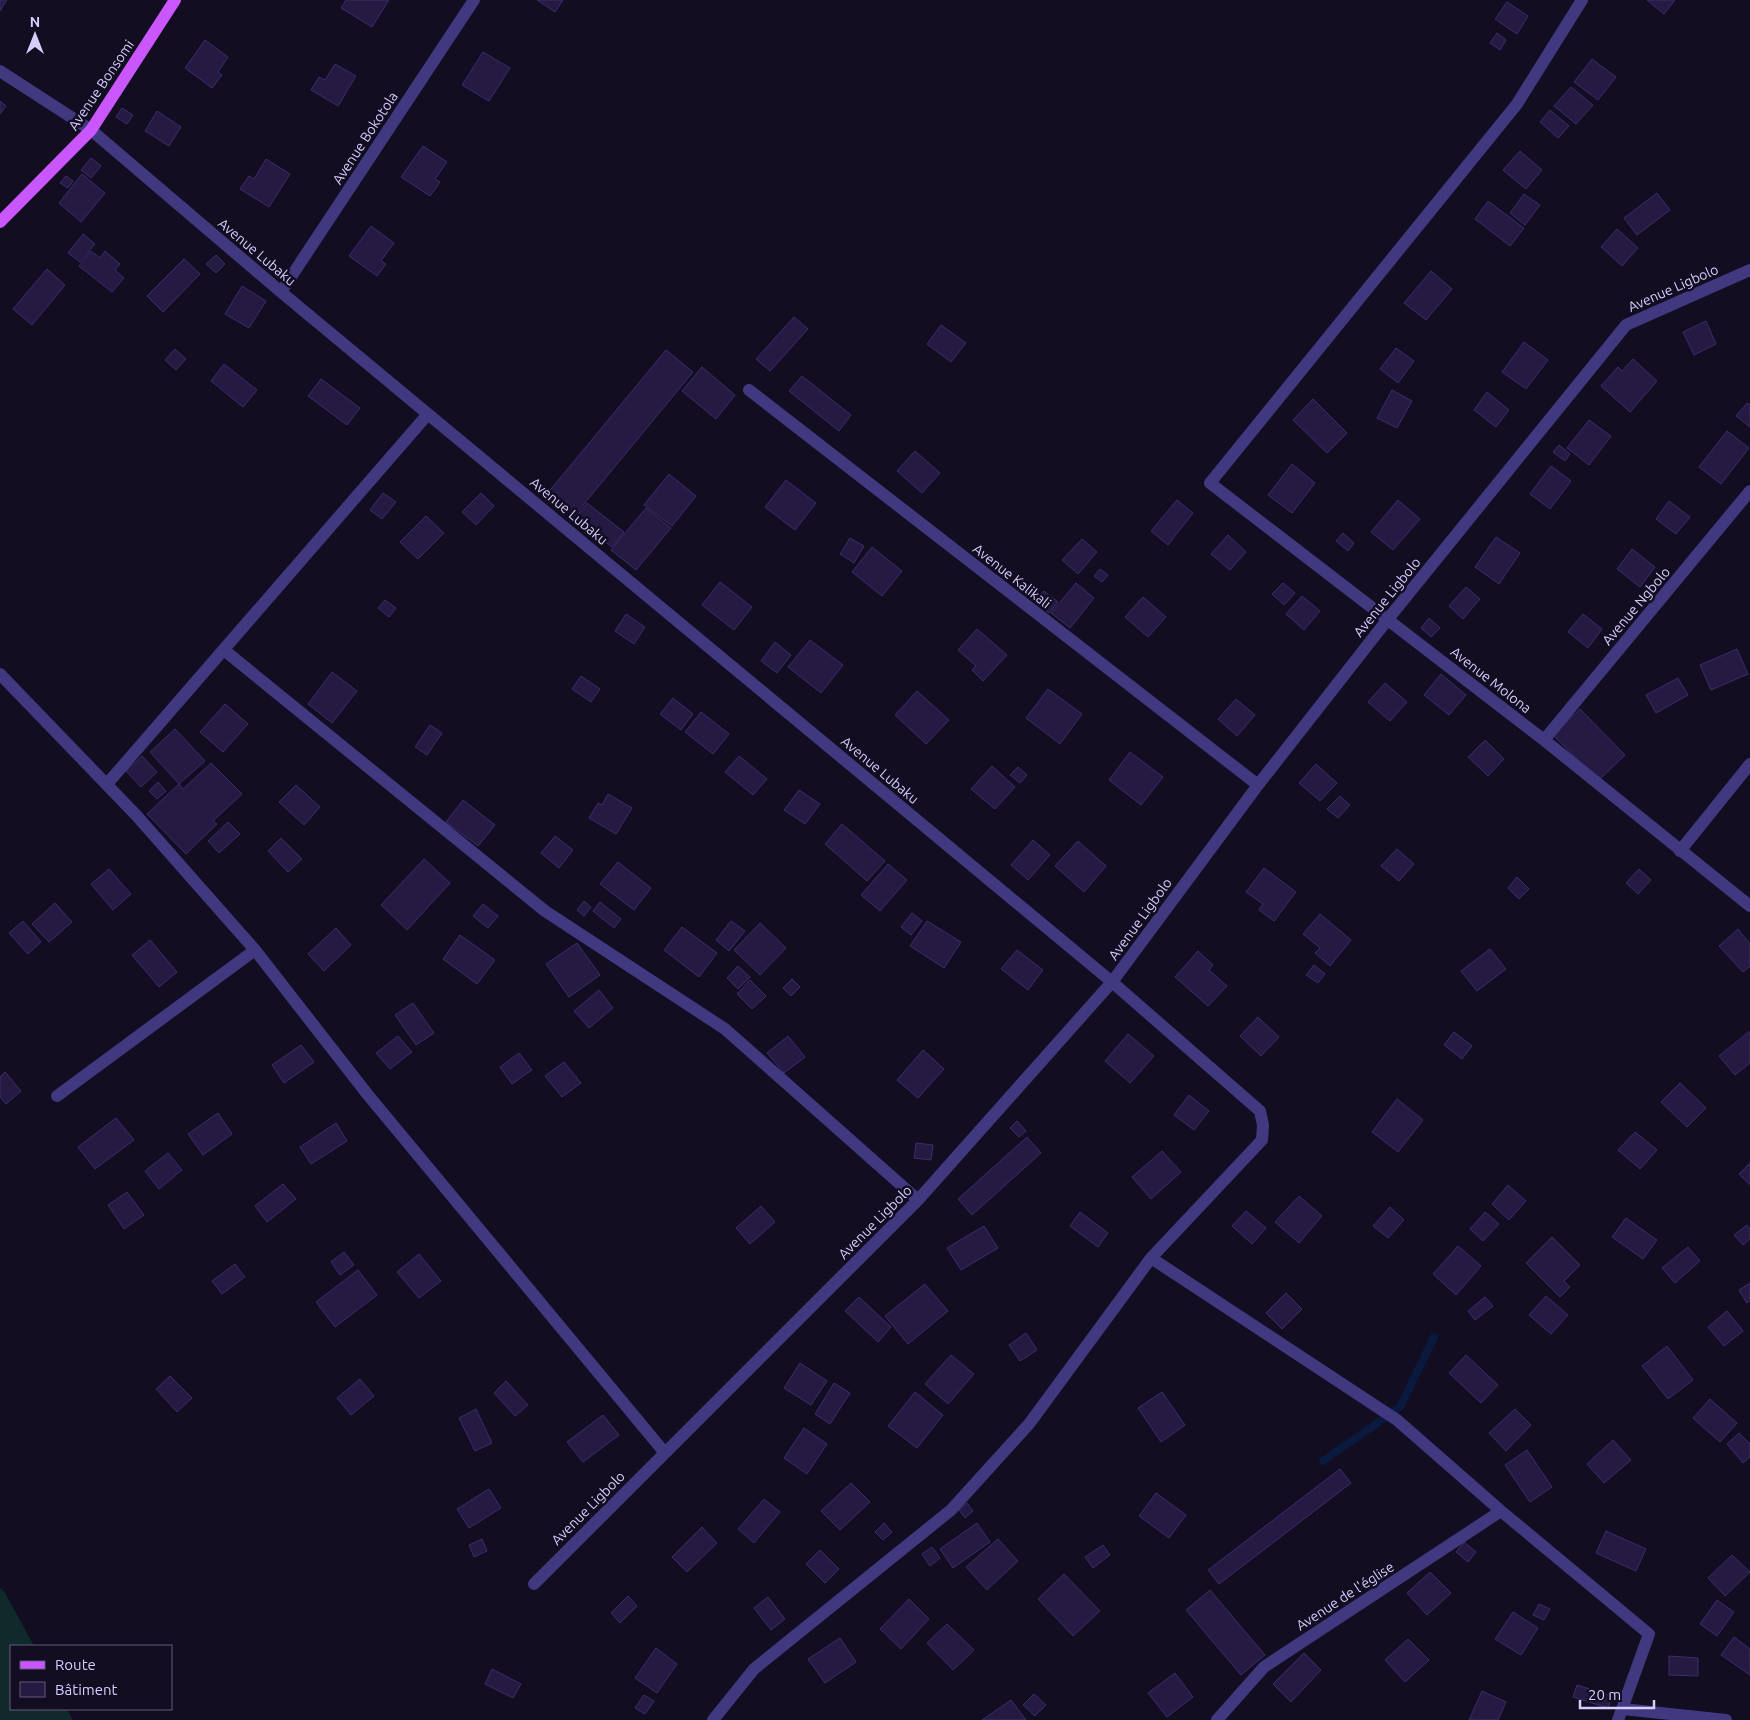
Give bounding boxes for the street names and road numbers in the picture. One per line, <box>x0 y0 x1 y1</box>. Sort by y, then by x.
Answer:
street label: Avenue Bonsomi <box>65 37 137 133</box>
street label: Avenue Bokotola <box>329 89 401 187</box>
street label: Avenue Lubaku <box>215 215 299 289</box>
street label: Avenue Ligbolo <box>1625 261 1721 315</box>
street label: Avenue Lubaku <box>527 474 611 548</box>
street label: Avenue Kalikali <box>970 541 1054 611</box>
street label: Avenue Ligbolo <box>1350 554 1424 640</box>
street label: Avenue Ngbolo <box>1599 564 1673 648</box>
street label: Avenue Molona <box>1448 644 1534 716</box>
street label: Avenue Lubaku <box>838 733 922 807</box>
street label: Avenue Ligbolo <box>1105 875 1175 963</box>
street label: Avenue Ligbolo <box>835 1182 915 1262</box>
street label: Avenue Ligbolo <box>548 1468 628 1548</box>
street label: Avenue de l'église <box>1293 1558 1397 1634</box>

